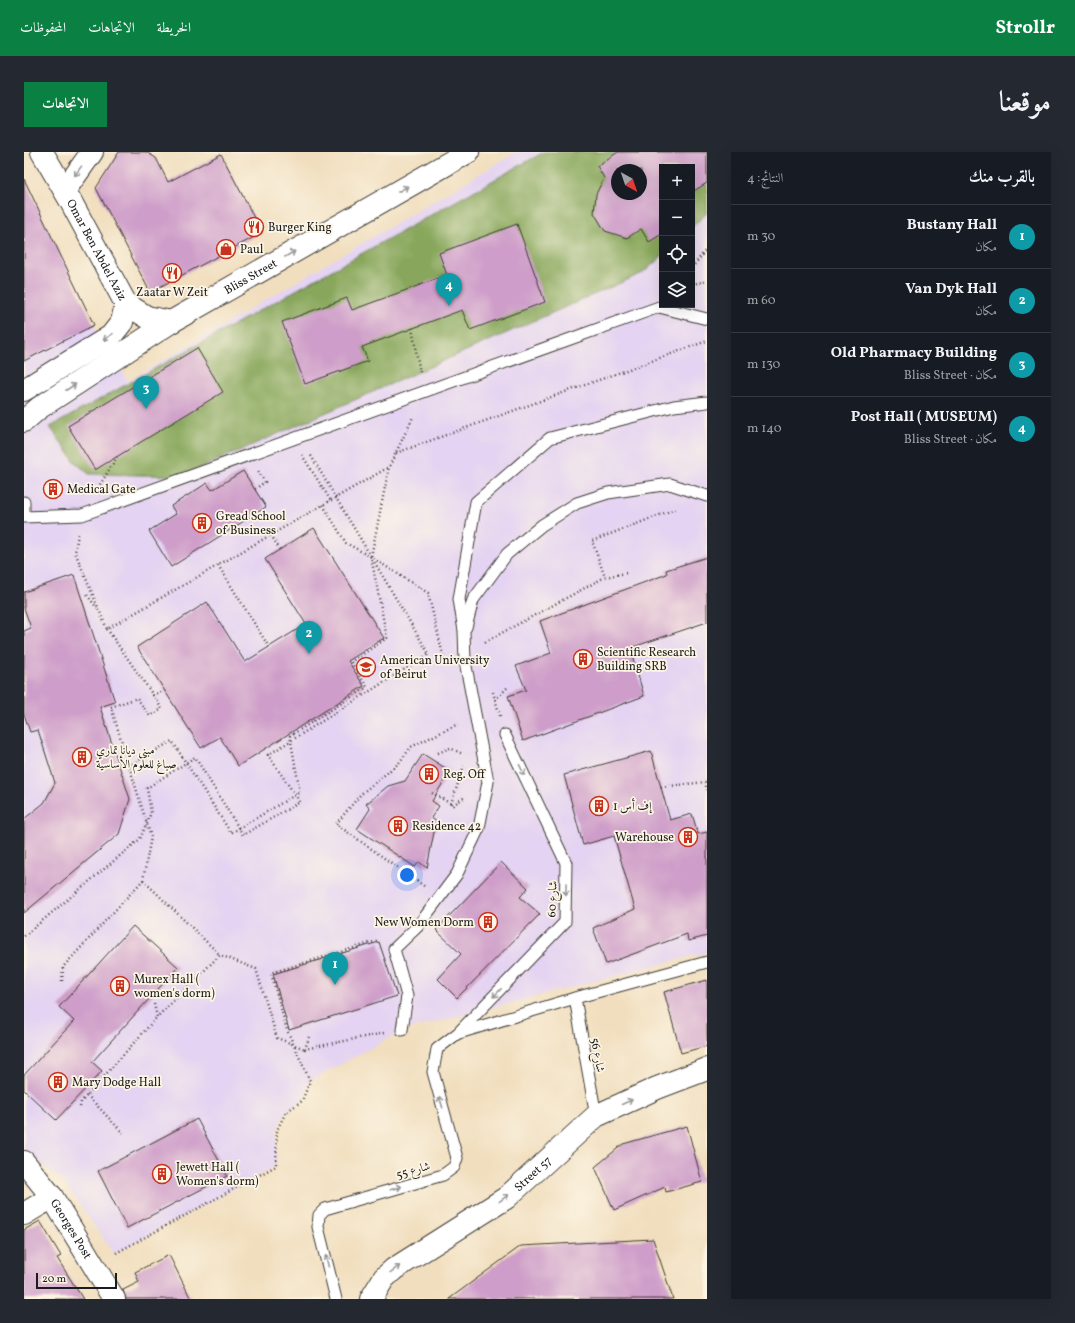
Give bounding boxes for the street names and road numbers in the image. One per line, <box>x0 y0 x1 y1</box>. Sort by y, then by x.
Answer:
street label: Omar Ben Abdel Aziz <box>62 197 130 304</box>
street label: Bliss Street <box>221 256 281 299</box>
street label: شارع 60 <box>544 880 564 918</box>
street label: شارع 56 <box>584 1037 608 1074</box>
street label: Street 57 <box>511 1153 556 1196</box>
street label: شارع 55 <box>394 1158 433 1185</box>
street label: Georges Post <box>46 1196 95 1262</box>

